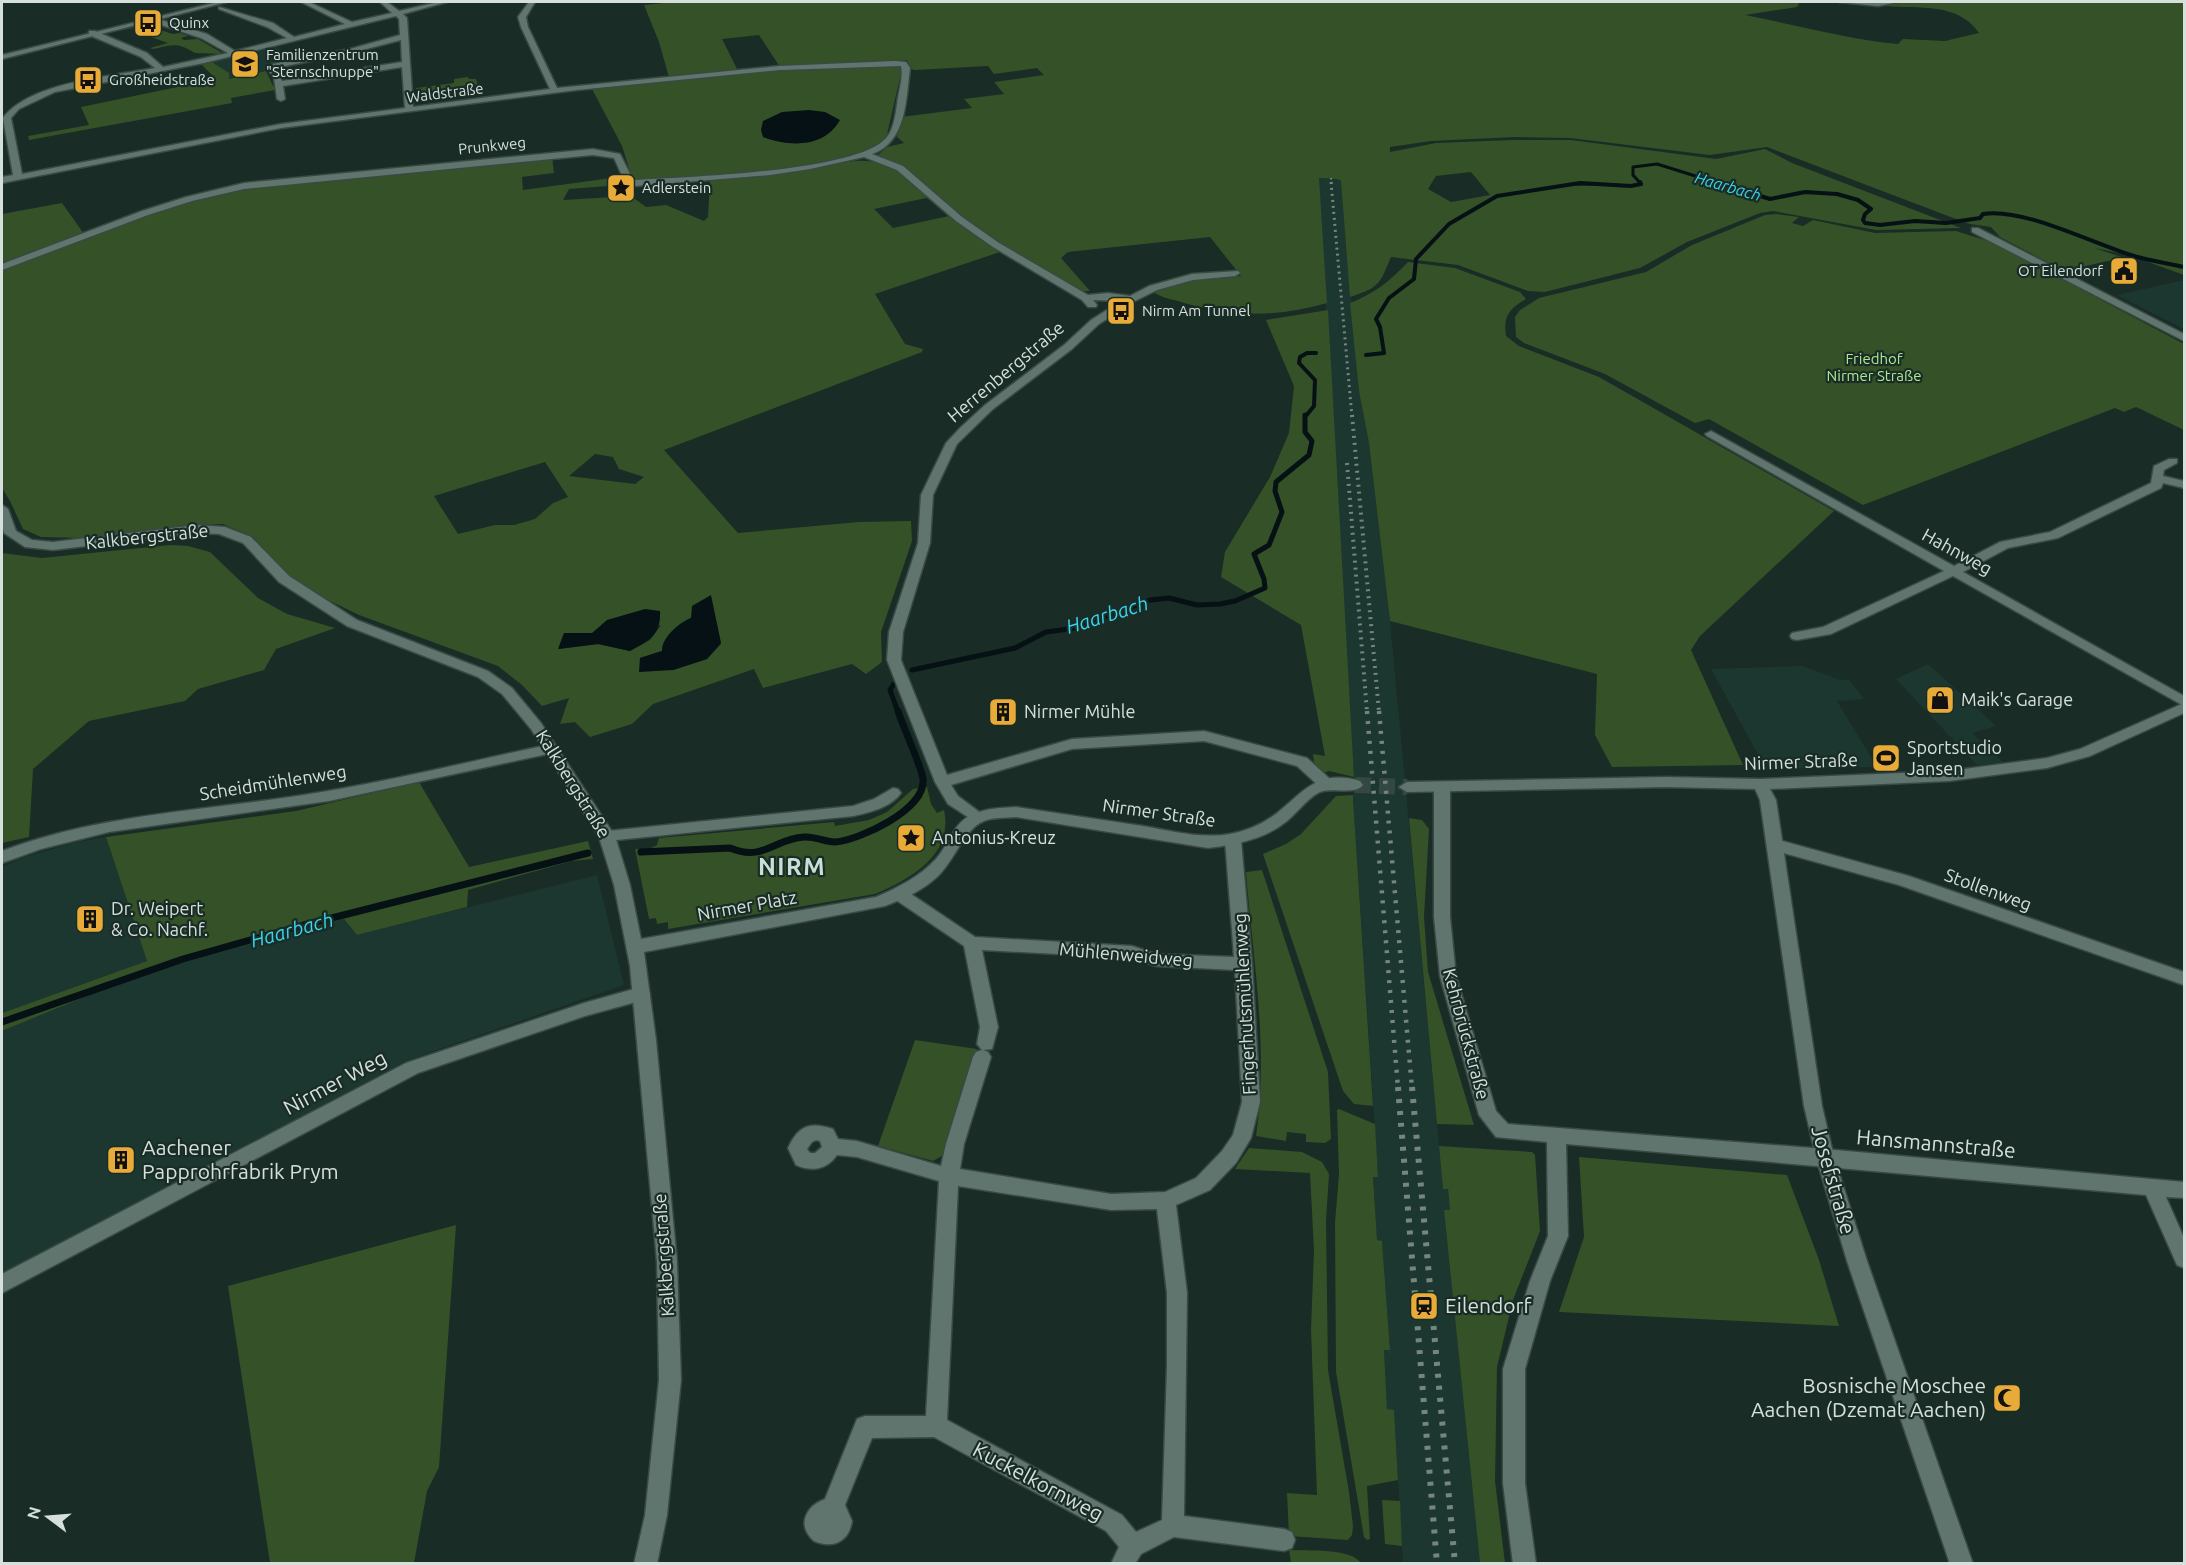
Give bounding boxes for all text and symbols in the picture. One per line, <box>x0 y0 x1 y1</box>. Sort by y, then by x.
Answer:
bus stop icon: Quinx <box>132 7 164 39</box>
place label: Quinx <box>169 14 209 31</box>
place label: Familienzentrum "Sternschnuppe" <box>266 46 379 80</box>
school or university icon: Familienzentrum "Sternschnuppe" <box>229 48 261 80</box>
bus stop icon: Großheidstraße <box>72 64 104 96</box>
place label: Großheidstraße <box>109 71 215 88</box>
street label: Waldstraße <box>406 79 484 106</box>
street label: Prunkweg <box>457 133 527 158</box>
water label: Haarbach <box>1693 168 1763 204</box>
place icon: Adlerstein <box>605 172 637 204</box>
place label: Adlerstein <box>642 179 711 196</box>
public building icon: OT Eilendorf <box>2108 255 2140 287</box>
place label: OT Eilendorf <box>2018 262 2103 279</box>
bus stop icon: Nirm Am Tunnel <box>1105 295 1137 327</box>
place label: Nirm Am Tunnel <box>1142 302 1250 319</box>
street label: Herrenbergstraße <box>943 317 1068 426</box>
park label: Friedhof Nirmer Straße <box>1827 350 1921 384</box>
street label: Kalkbergstraße <box>85 520 209 552</box>
street label: Hahnweg <box>1919 524 1996 578</box>
water label: Haarbach <box>1063 591 1151 638</box>
shop icon: Maik's Garage <box>1924 684 1956 716</box>
place label: Maik's Garage <box>1961 689 2073 709</box>
building icon: Nirmer Mühle <box>987 696 1019 728</box>
place label: Nirmer Mühle <box>1024 701 1135 721</box>
street label: Kalkbergstraße <box>533 726 615 841</box>
place label: Sportstudio Jansen <box>1907 737 2002 778</box>
sports icon: Sportstudio Jansen <box>1870 742 1902 774</box>
street label: Nirmer Straße <box>1744 749 1858 773</box>
street label: Scheidmühlenweg <box>198 761 348 803</box>
street label: Nirmer Straße <box>1101 794 1217 830</box>
place icon: Antonius-Kreuz <box>895 822 927 854</box>
place label: Antonius-Kreuz <box>932 827 1056 847</box>
district label: NIRM <box>758 853 826 880</box>
street label: Stollenweg <box>1942 864 2034 914</box>
street label: Nirmer Platz <box>696 886 798 924</box>
place label: Dr. Weipert & Co. Nachf. <box>111 898 208 939</box>
building icon: Dr. Weipert & Co. Nachf. <box>74 903 106 935</box>
water label: Haarbach <box>248 907 336 952</box>
street label: Fingerhutsmühlenweg <box>1229 913 1259 1095</box>
street label: Mühlenweidweg <box>1058 938 1194 970</box>
street label: Kehrbrückstraße <box>1440 966 1494 1101</box>
street label: Nirmer Weg <box>279 1045 390 1119</box>
street label: Josefstraße <box>1807 1123 1861 1237</box>
street label: Hansmannstraße <box>1855 1124 2017 1162</box>
place label: Aachener Papprohrfabrik Prym <box>142 1135 339 1183</box>
building icon: Aachener Papprohrfabrik Prym <box>105 1144 137 1176</box>
street label: Kalkbergstraße <box>649 1193 677 1317</box>
station icon: Eilendorf <box>1408 1290 1440 1322</box>
place label: Eilendorf <box>1445 1293 1532 1317</box>
place label: Bosnische Moschee Aachen (Dzemat Aachen) <box>1751 1373 1986 1421</box>
mosque icon: Bosnische Moschee Aachen (Dzemat Aachen) <box>1991 1382 2023 1414</box>
street label: Kuckelkornweg <box>969 1437 1108 1526</box>
north arrow <box>18 1487 78 1547</box>
text: N <box>23 1505 44 1521</box>

